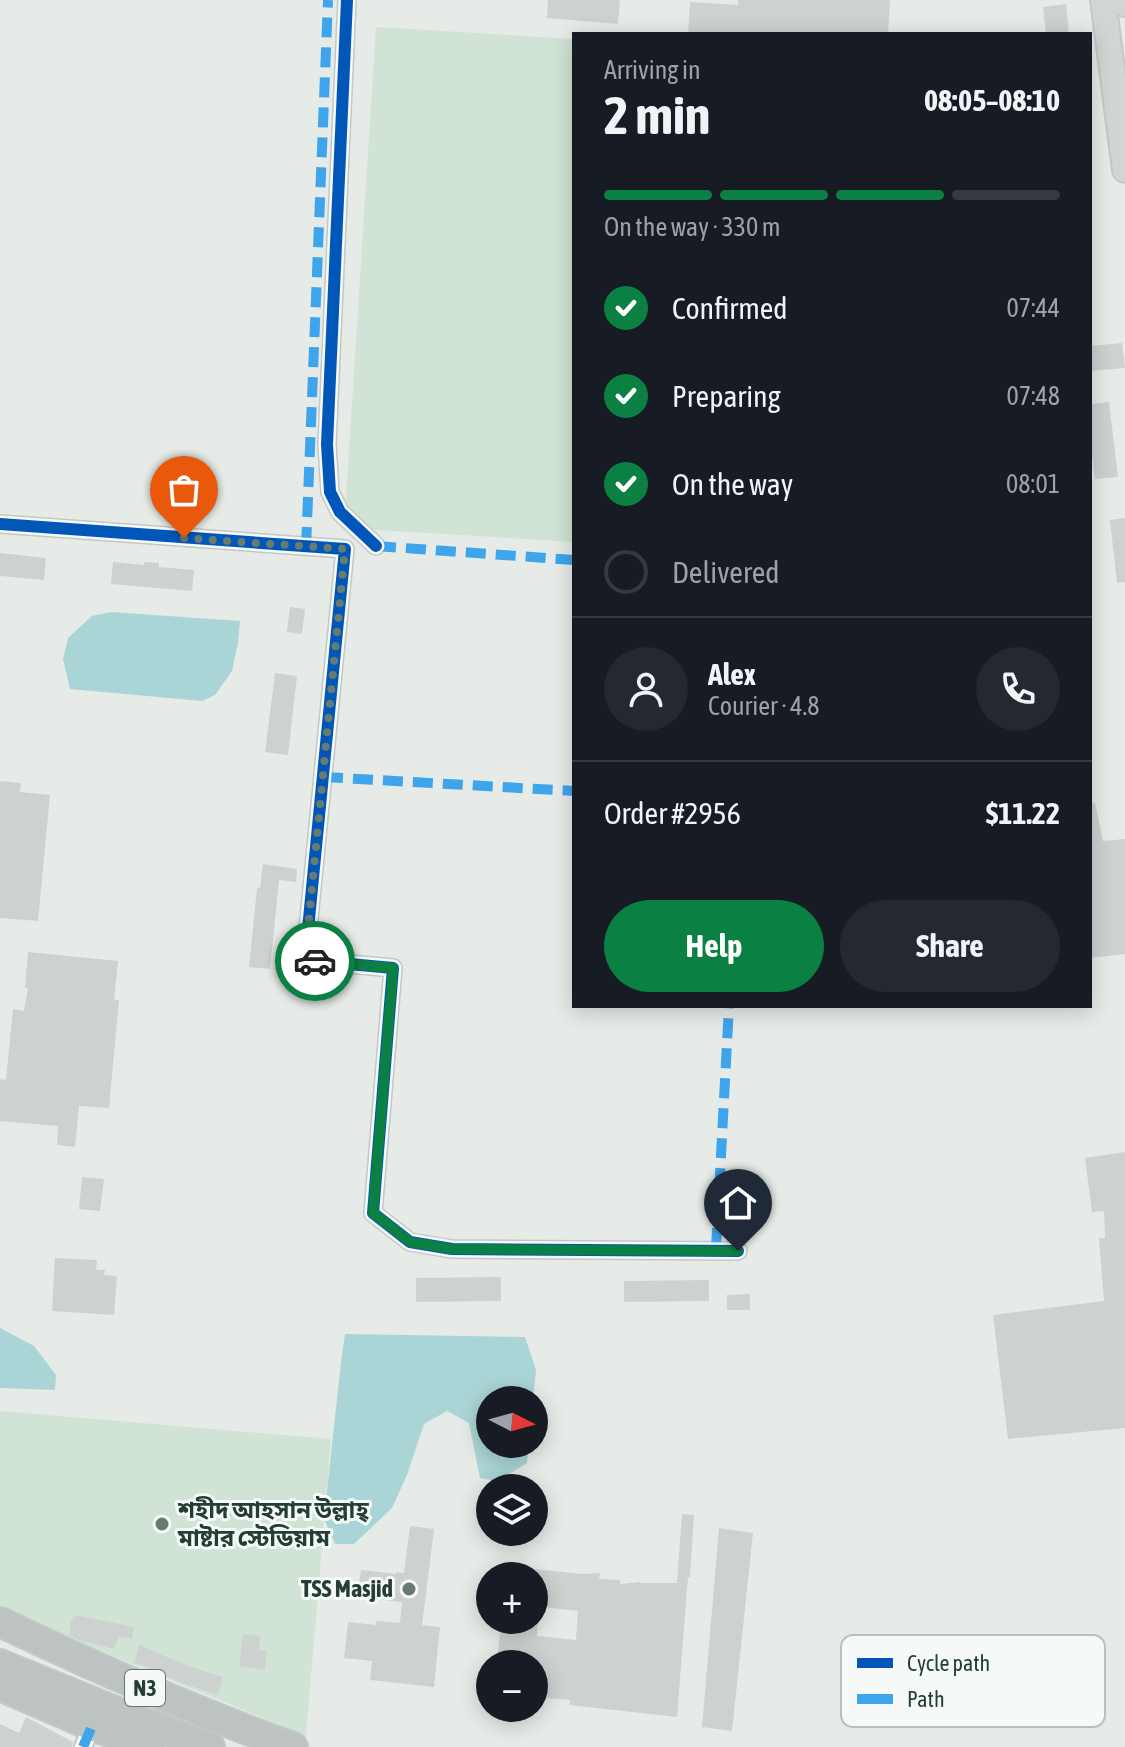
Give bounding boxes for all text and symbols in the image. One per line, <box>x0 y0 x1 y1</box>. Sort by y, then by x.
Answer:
text: Arriving in <box>604 55 701 85</box>
text: 08:05–08:10 <box>924 83 1060 117</box>
text: 2 min <box>604 85 710 145</box>
text: On the way · 330 m <box>604 212 781 242</box>
icon: check <box>604 286 648 330</box>
text: Confirmed <box>672 291 787 325</box>
text: 07:44 <box>1006 293 1060 323</box>
icon: check <box>604 374 648 418</box>
text: Preparing <box>672 379 781 413</box>
text: 07:48 <box>1006 381 1060 411</box>
pin <box>150 456 218 538</box>
icon: check <box>604 462 648 506</box>
text: On the way <box>672 467 793 501</box>
icon: bag <box>162 468 206 512</box>
text: 08:01 <box>1006 469 1060 499</box>
text: Delivered <box>672 555 780 589</box>
button: person <box>604 647 688 731</box>
button: phone <box>976 647 1060 731</box>
text: Alex <box>708 657 756 691</box>
text: Courier · 4.8 <box>708 691 819 721</box>
text: Order #2956 <box>604 796 741 830</box>
text: $11.22 <box>986 796 1060 830</box>
button: Help <box>604 900 824 992</box>
button: Share <box>840 900 1060 992</box>
courier <box>275 921 355 1001</box>
icon: car <box>293 939 337 983</box>
pin <box>704 1169 772 1251</box>
icon: home <box>716 1181 760 1225</box>
north arrow <box>476 1386 548 1458</box>
map controls <box>476 1386 548 1722</box>
button: layers <box>476 1474 548 1546</box>
place label: শহীদ আহসান উল্লাহ্‌ মাষ্টার স্টেডিয়াম <box>177 1496 369 1551</box>
marker: শহীদ আহসান উল্লাহ্‌ মাষ্টার স্টেডিয়াম <box>153 1515 171 1533</box>
button: + <box>476 1562 548 1634</box>
place label: TSS Masjid <box>301 1575 393 1602</box>
marker: TSS Masjid <box>400 1580 418 1598</box>
legend <box>841 1635 1105 1727</box>
button: − <box>476 1650 548 1722</box>
text: Cycle path <box>907 1650 990 1676</box>
road number: N3 <box>125 1670 165 1706</box>
text: Path <box>907 1686 945 1712</box>

